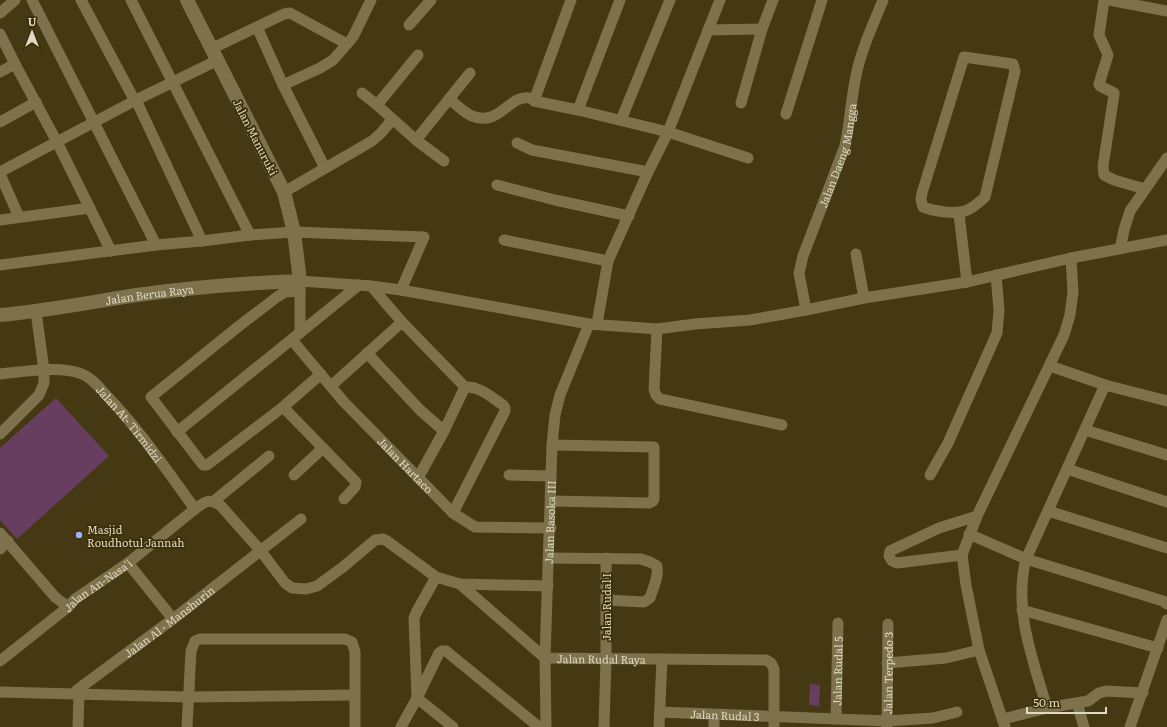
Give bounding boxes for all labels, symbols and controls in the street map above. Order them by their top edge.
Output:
north arrow [12,12,52,52]
text: U [28,13,37,29]
street label: Jalan Manuruki [230,96,282,178]
street label: Jalan Daeng Mangga [814,102,859,210]
street label: Jalan Berua Raya [104,280,195,308]
street label: Jalan At- Tirmidzi [93,382,167,466]
street label: Jalan Hartaco [374,433,437,496]
street label: Jalan Basoka III [540,480,559,564]
place label: Masjid Roudhotul Jannah [87,521,185,550]
marker: Masjid Roudhotul Jannah [74,530,84,540]
street label: Jalan An-Nasa'i [60,555,136,615]
street label: Jalan Rudal I [598,573,614,641]
street label: Jalan Al - Manshurin [121,582,218,661]
street label: Jalan Terpedo 3 [879,632,896,714]
street label: Jalan Rudal 5 [828,636,846,706]
street label: Jalan Rudal Raya [557,650,646,667]
scale bar [1027,689,1106,715]
text: 50 m [1033,693,1060,711]
street label: Jalan Rudal 3 [690,705,760,724]

